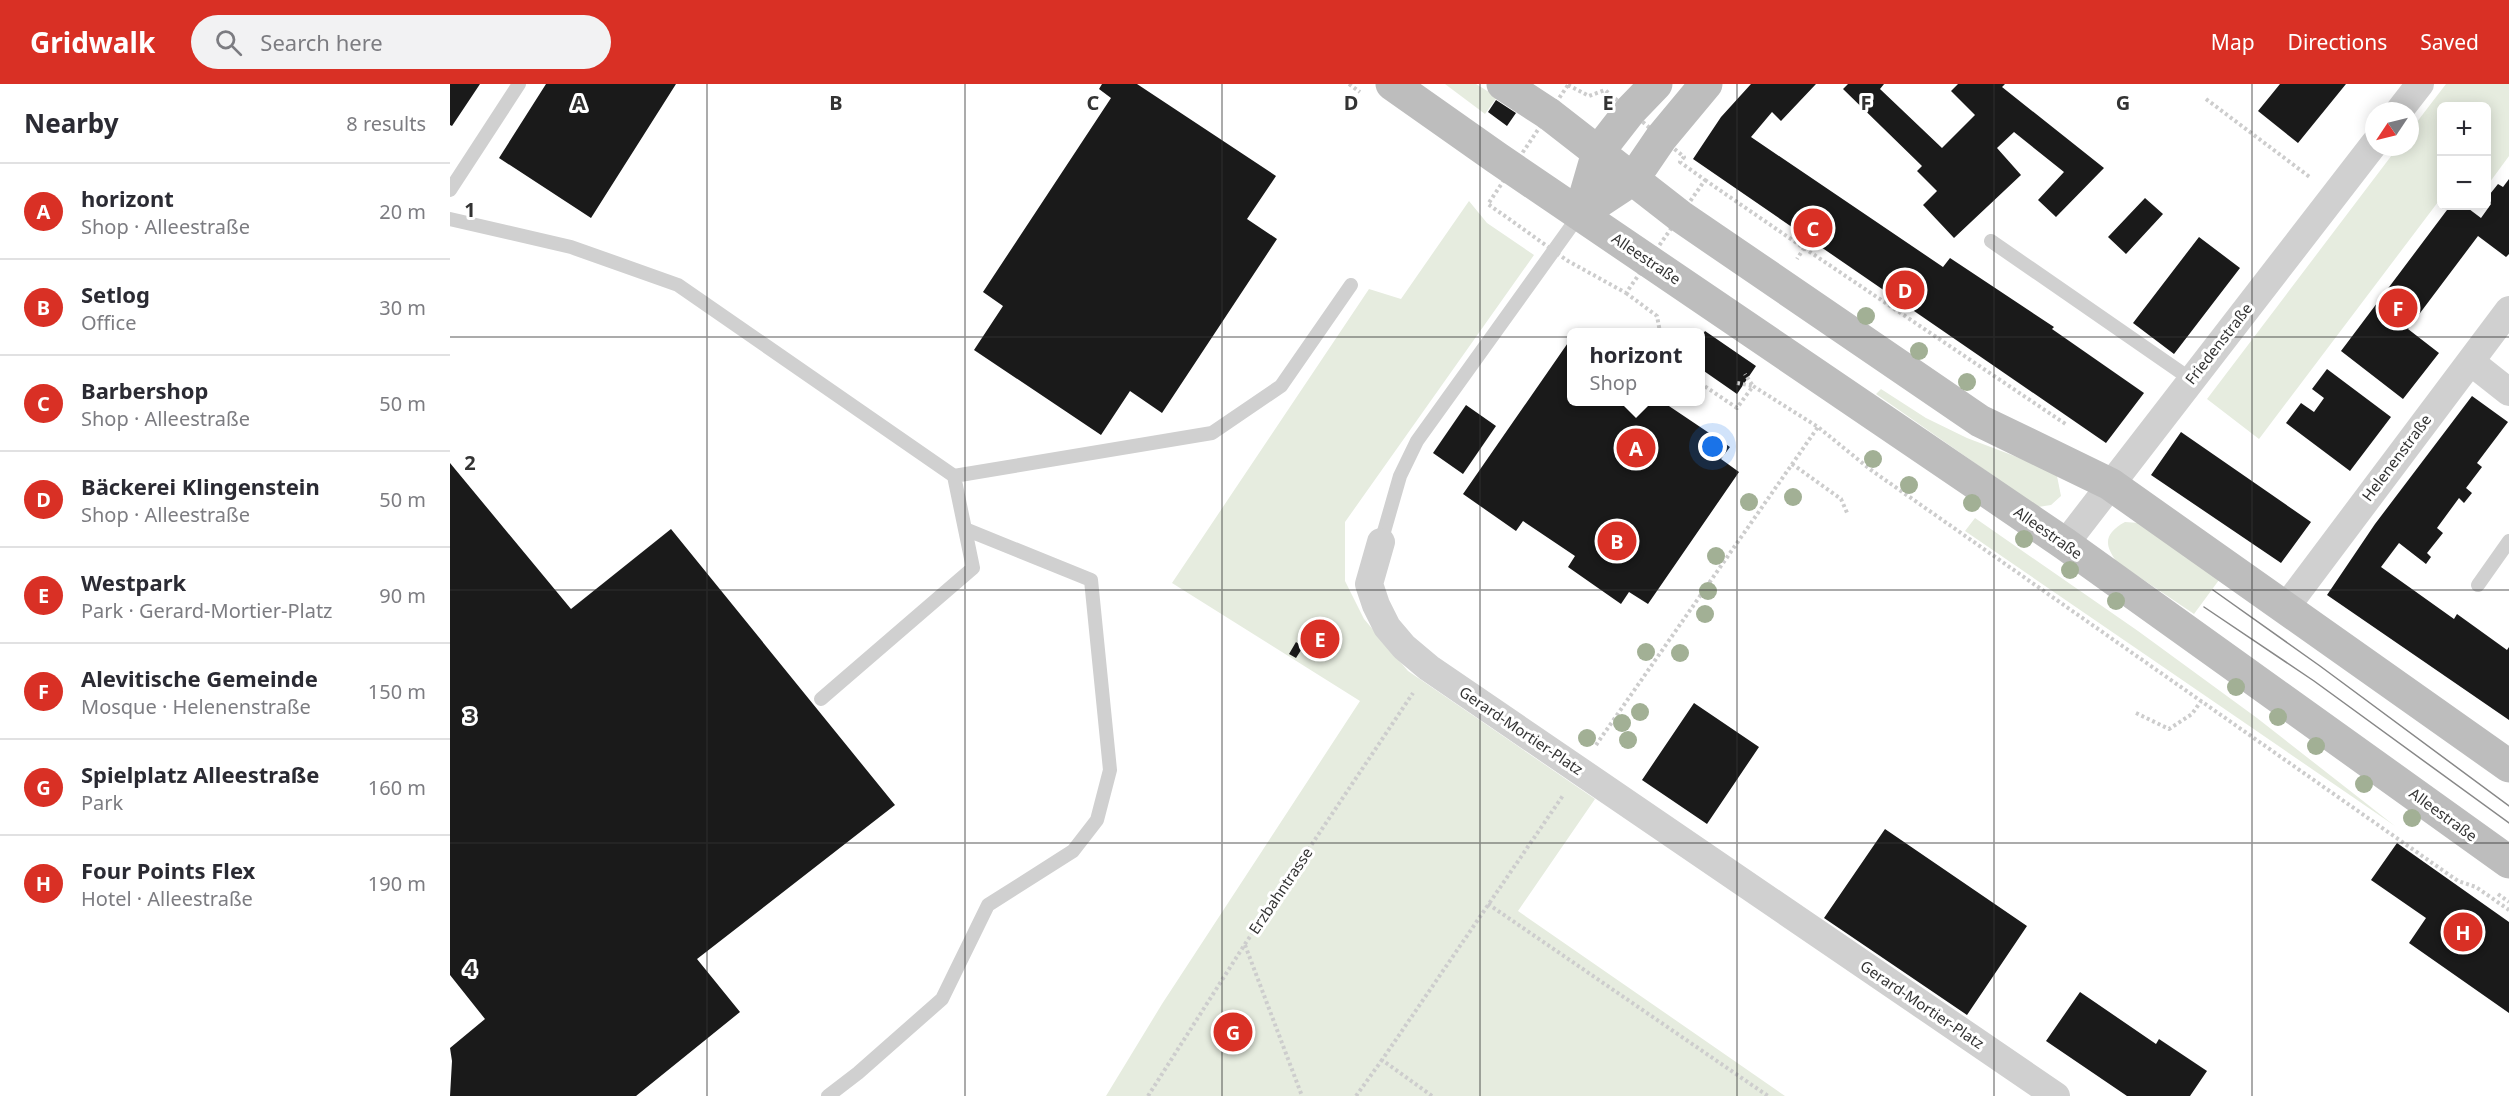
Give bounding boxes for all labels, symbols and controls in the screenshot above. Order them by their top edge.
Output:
search box [191,15,611,69]
text: Gridwalk [30,23,155,61]
icon: search [212,26,245,59]
text: Search here [260,27,383,57]
text: Map [2211,28,2255,56]
text: Directions [2288,28,2387,56]
text: Saved [2420,28,2479,56]
text: A [572,89,586,116]
text: B [829,89,843,116]
text: C [1087,89,1100,116]
text: D [1344,89,1358,116]
text: E [1602,89,1614,116]
text: F [1861,89,1871,116]
text: G [2116,89,2130,116]
north arrow [2365,102,2419,156]
map controls [2437,102,2491,210]
button: + [2437,102,2491,156]
text: Nearby [24,105,119,141]
text: 8 results [346,110,426,137]
button: − [2437,156,2491,210]
text: horizont [81,183,174,213]
text: 1 [464,196,476,223]
text: A [37,198,50,225]
text: 20 m [379,198,426,225]
pin: C [1794,206,1832,250]
text: Shop · Alleestraße [81,213,250,240]
street label: Alleestraße [1608,228,1685,289]
pin: D [1886,268,1924,312]
text: Setlog [81,279,150,309]
pin: F [2378,286,2418,330]
text: B [37,294,50,321]
text: 30 m [379,294,426,321]
street label: Friedenstraße [2180,299,2256,388]
text: Office [81,309,136,336]
popup [1567,328,1705,406]
text: horizont [1590,339,1682,369]
text: Shop [1590,369,1637,396]
text: Barbershop [81,375,209,405]
text: C [37,390,50,417]
text: 50 m [379,390,426,417]
text: Shop · Alleestraße [81,405,250,432]
street label: Helenenstraße [2357,410,2435,505]
pin: A [1616,426,1656,470]
your location [1698,432,1727,461]
text: 2 [464,449,476,476]
text: Bäckerei Klingenstein [81,471,320,501]
text: D [36,486,51,513]
text: 50 m [379,486,426,513]
text: Shop · Alleestraße [81,501,250,528]
street label: Alleestraße [2010,501,2087,563]
pin: B [1598,518,1636,564]
text: Westpark [81,567,186,597]
text: E [38,582,49,609]
text: 90 m [379,582,426,609]
text: Park · Gerard-Mortier-Platz [81,597,333,624]
pin: E [1300,616,1340,662]
text: Alevitische Gemeinde [81,663,318,693]
text: F [38,678,49,705]
text: 150 m [368,678,426,705]
street label: Gerard-Mortier-Platz [1456,681,1587,779]
text: Mosque · Helenenstraße [81,693,311,720]
text: 3 [464,702,476,729]
text: Spielplatz Alleestraße [81,759,319,789]
text: G [36,774,51,801]
text: 160 m [368,774,426,801]
street label: Alleestraße [2406,783,2481,846]
text: Park [81,789,123,816]
street label: Erzbahntrasse [1244,843,1317,938]
text: Four Points Flex [81,855,255,885]
text: H [36,870,51,897]
text: 190 m [368,870,426,897]
text: Hotel · Alleestraße [81,885,253,912]
pin: H [2444,910,2482,954]
text: 4 [464,955,476,982]
street label: Gerard-Mortier-Platz [1857,955,1988,1053]
pin: G [1214,1010,1252,1054]

